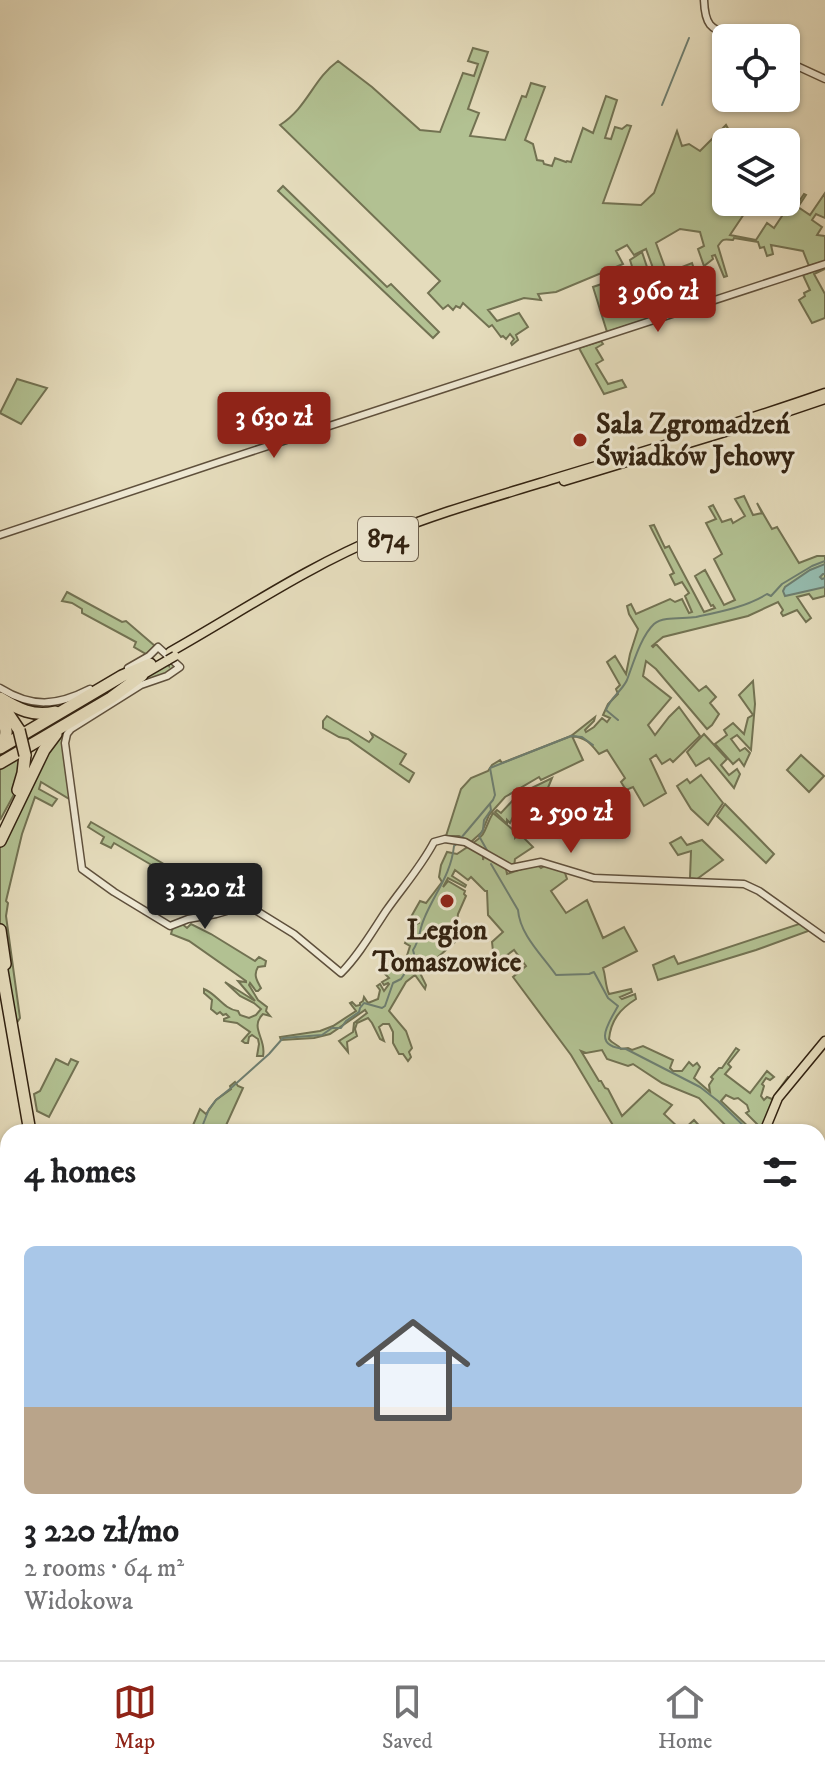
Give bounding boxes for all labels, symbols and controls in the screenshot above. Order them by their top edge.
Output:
map controls [712,24,800,216]
button: locate [712,24,800,112]
button: layers [712,128,800,216]
pin: 3 960 zł [575,266,741,334]
text: 3 960 zł [618,275,698,308]
pin: 3 630 zł [191,392,357,460]
text: 3 630 zł [235,401,313,434]
place label: Sala Zgromadzeń Świadków Jehowy [596,407,795,474]
marker: Sala Zgromadzeń Świadków Jehowy [571,431,589,449]
road number: 874 [358,517,418,561]
pin: 2 590 zł [488,787,654,855]
text: 2 590 zł [530,796,612,829]
pin: 3 220 zł [122,863,288,931]
text: 3 220 zł [165,872,245,905]
marker: Legion Tomaszowice [438,892,456,910]
place label: Legion Tomaszowice [372,913,522,980]
icon: filters [758,1150,802,1194]
text: 4 homes [24,1151,136,1193]
icon: home [341,1298,485,1442]
text: 3 220 zł/mo [24,1510,179,1552]
text: 2 rooms · 64 m² [24,1552,184,1585]
text: Widokowa [24,1585,133,1618]
tab: Map [113,1680,157,1755]
tab: Saved [382,1680,433,1755]
tab: Home [658,1680,712,1755]

